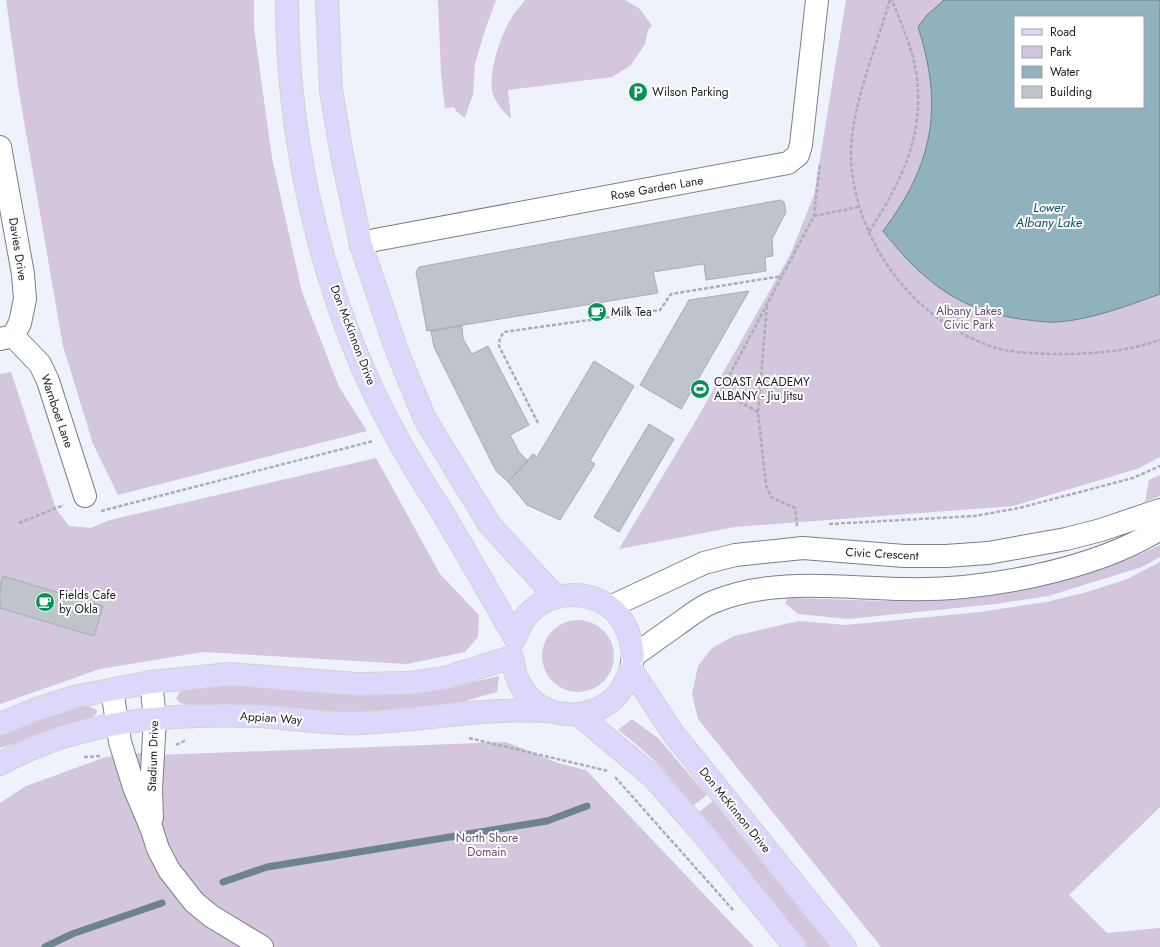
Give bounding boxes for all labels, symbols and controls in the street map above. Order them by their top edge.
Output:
legend [1014,16,1144,108]
text: Road [1050,23,1076,41]
text: Park [1050,43,1072,61]
text: Water [1050,63,1081,81]
parking icon: Wilson Parking [627,81,649,103]
place label: Wilson Parking [652,83,729,101]
text: Building [1050,83,1092,101]
street label: Rose Garden Lane [609,171,705,205]
water label: Lower Albany Lake [1015,198,1083,232]
street label: Davies Drive [4,216,32,282]
street label: Don McKinnon Drive [326,282,380,388]
cafe icon: Milk Tea [586,301,608,323]
park label: Albany Lakes Civic Park [936,302,1002,334]
place label: Milk Tea [611,303,652,321]
street label: Warnboet Lane [36,372,78,450]
place label: COAST ACADEMY ALBANY - Jiu Jitsu [714,373,810,405]
sports icon: COAST ACADEMY ALBANY - Jiu Jitsu [689,378,711,400]
street label: Civic Crescent [845,543,919,565]
place label: Fields Cafe by Okla [59,586,116,618]
cafe icon: Fields Cafe by Okla [34,591,56,613]
street label: Appian Way [239,707,303,729]
street label: Stadium Drive [143,720,163,792]
street label: Don McKinnon Drive [695,763,775,857]
park label: North Shore Domain [456,829,518,861]

